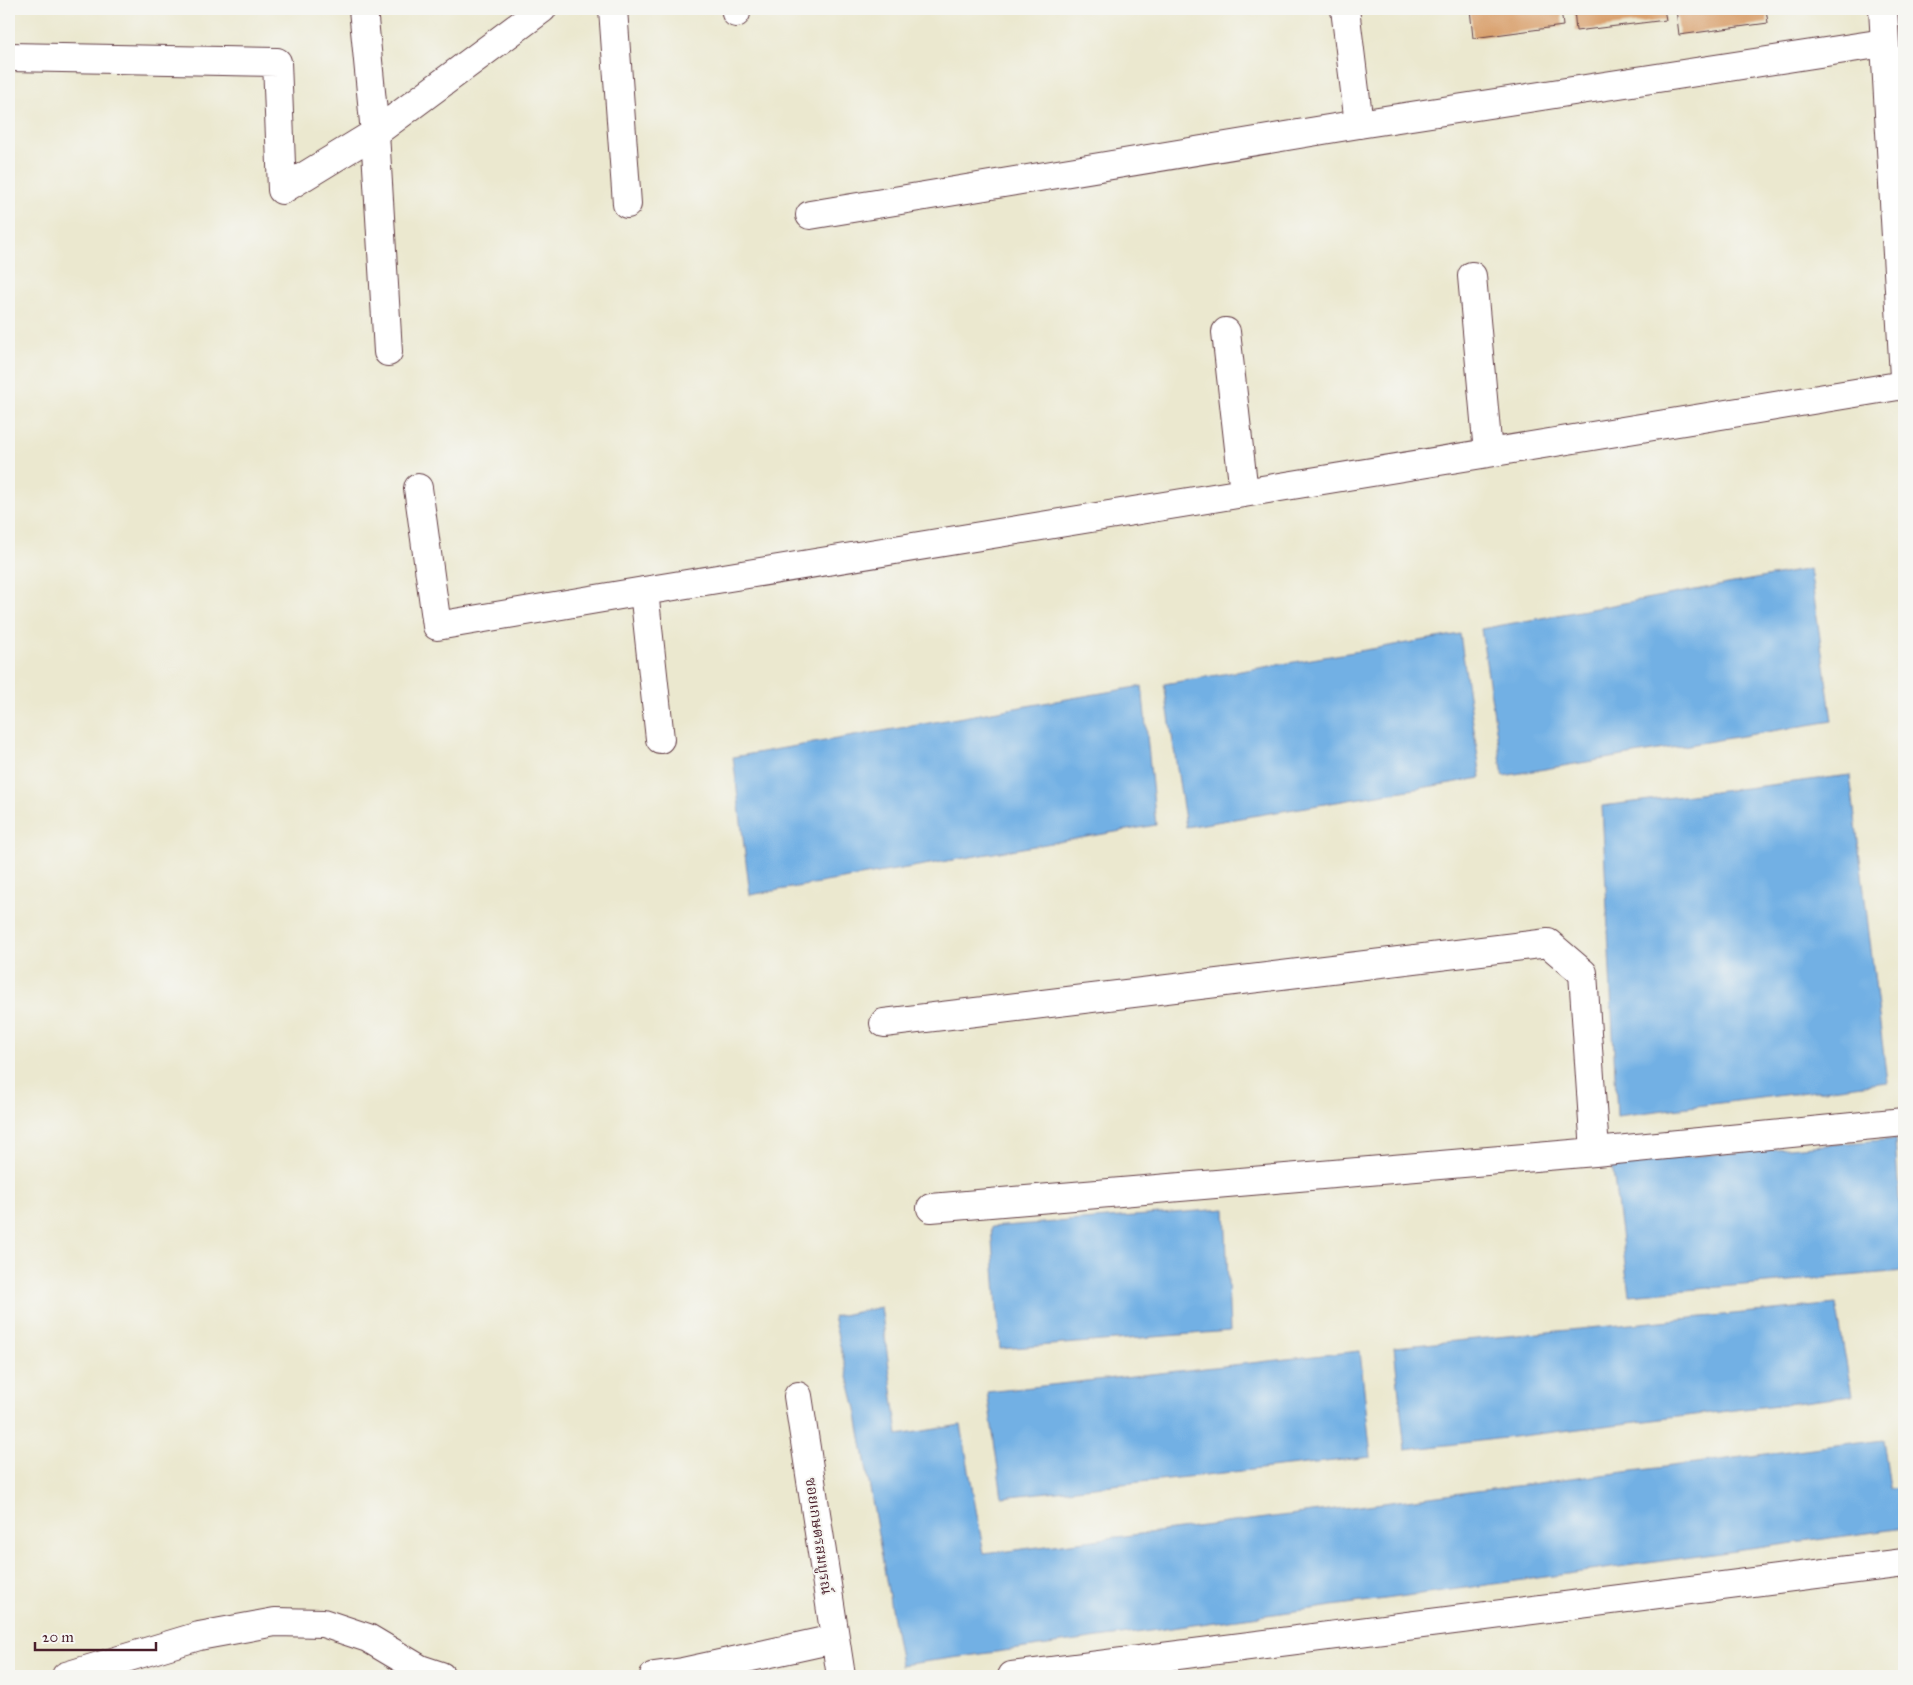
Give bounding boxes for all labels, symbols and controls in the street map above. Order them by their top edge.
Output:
street label: ซอยเกษตรสมบูรณ์ [801,1476,837,1596]
scale bar [35,1620,156,1652]
text: 20 m [42,1628,74,1646]

